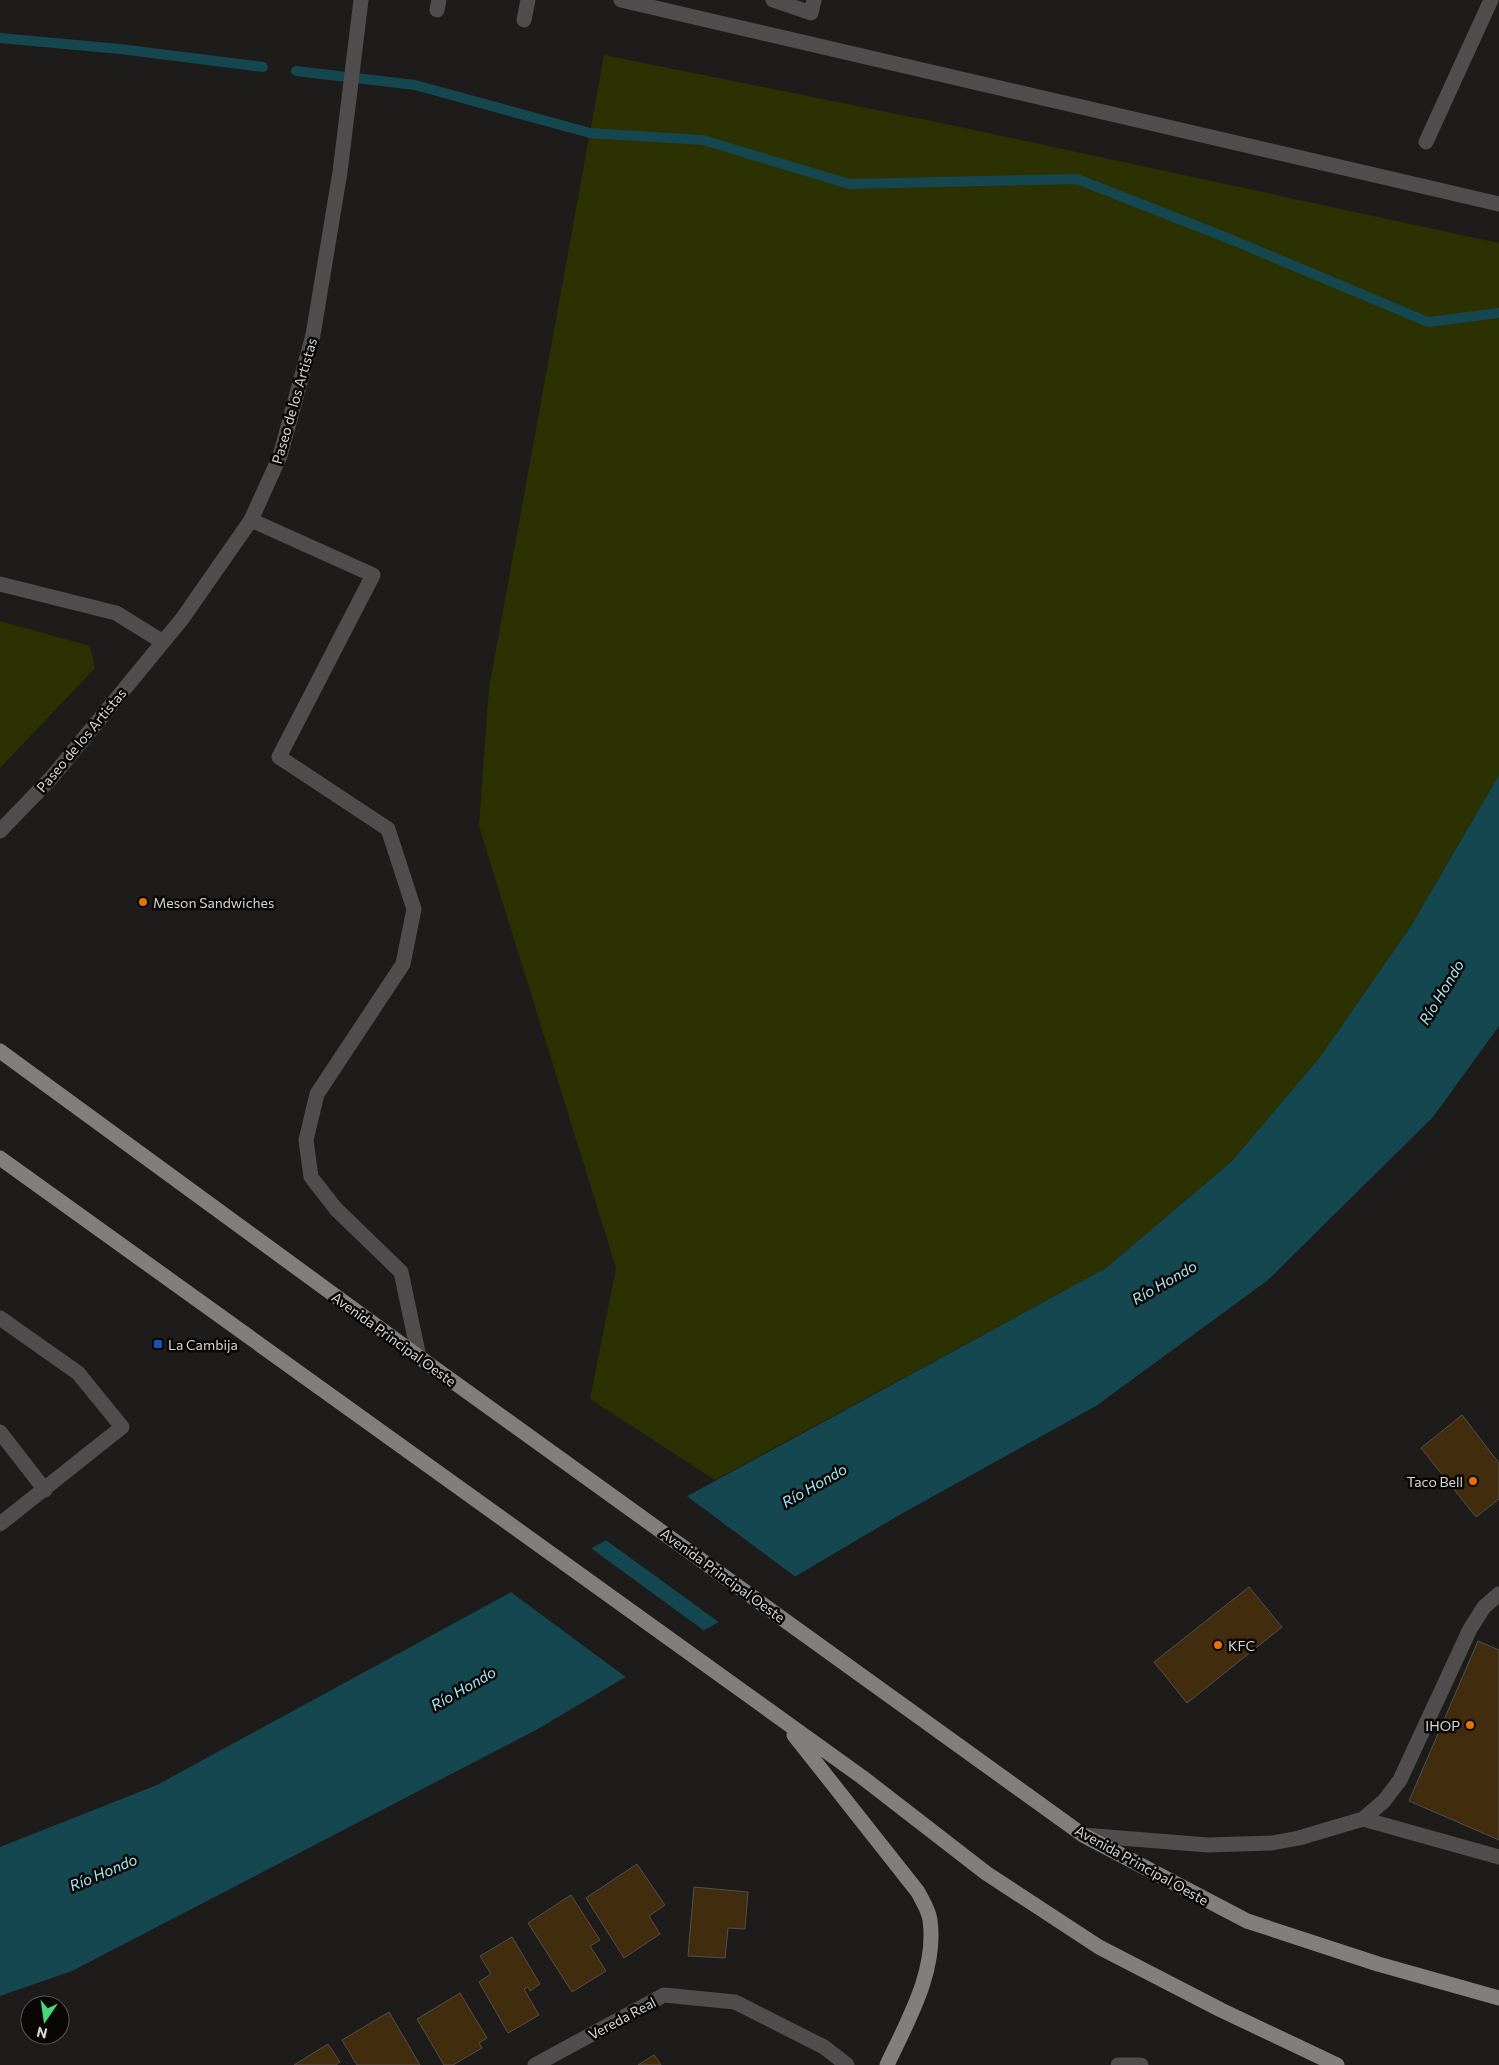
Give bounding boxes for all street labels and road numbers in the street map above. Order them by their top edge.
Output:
street label: Paseo de los Artistas [268,336,320,466]
street label: Paseo de los Artistas [33,685,129,795]
street label: Avenida Principal Oeste [328,1288,460,1390]
street label: Avenida Principal Oeste [657,1524,789,1626]
street label: Avenida Principal Oeste [1072,1821,1212,1909]
street label: Vereda Real [585,1993,659,2043]

